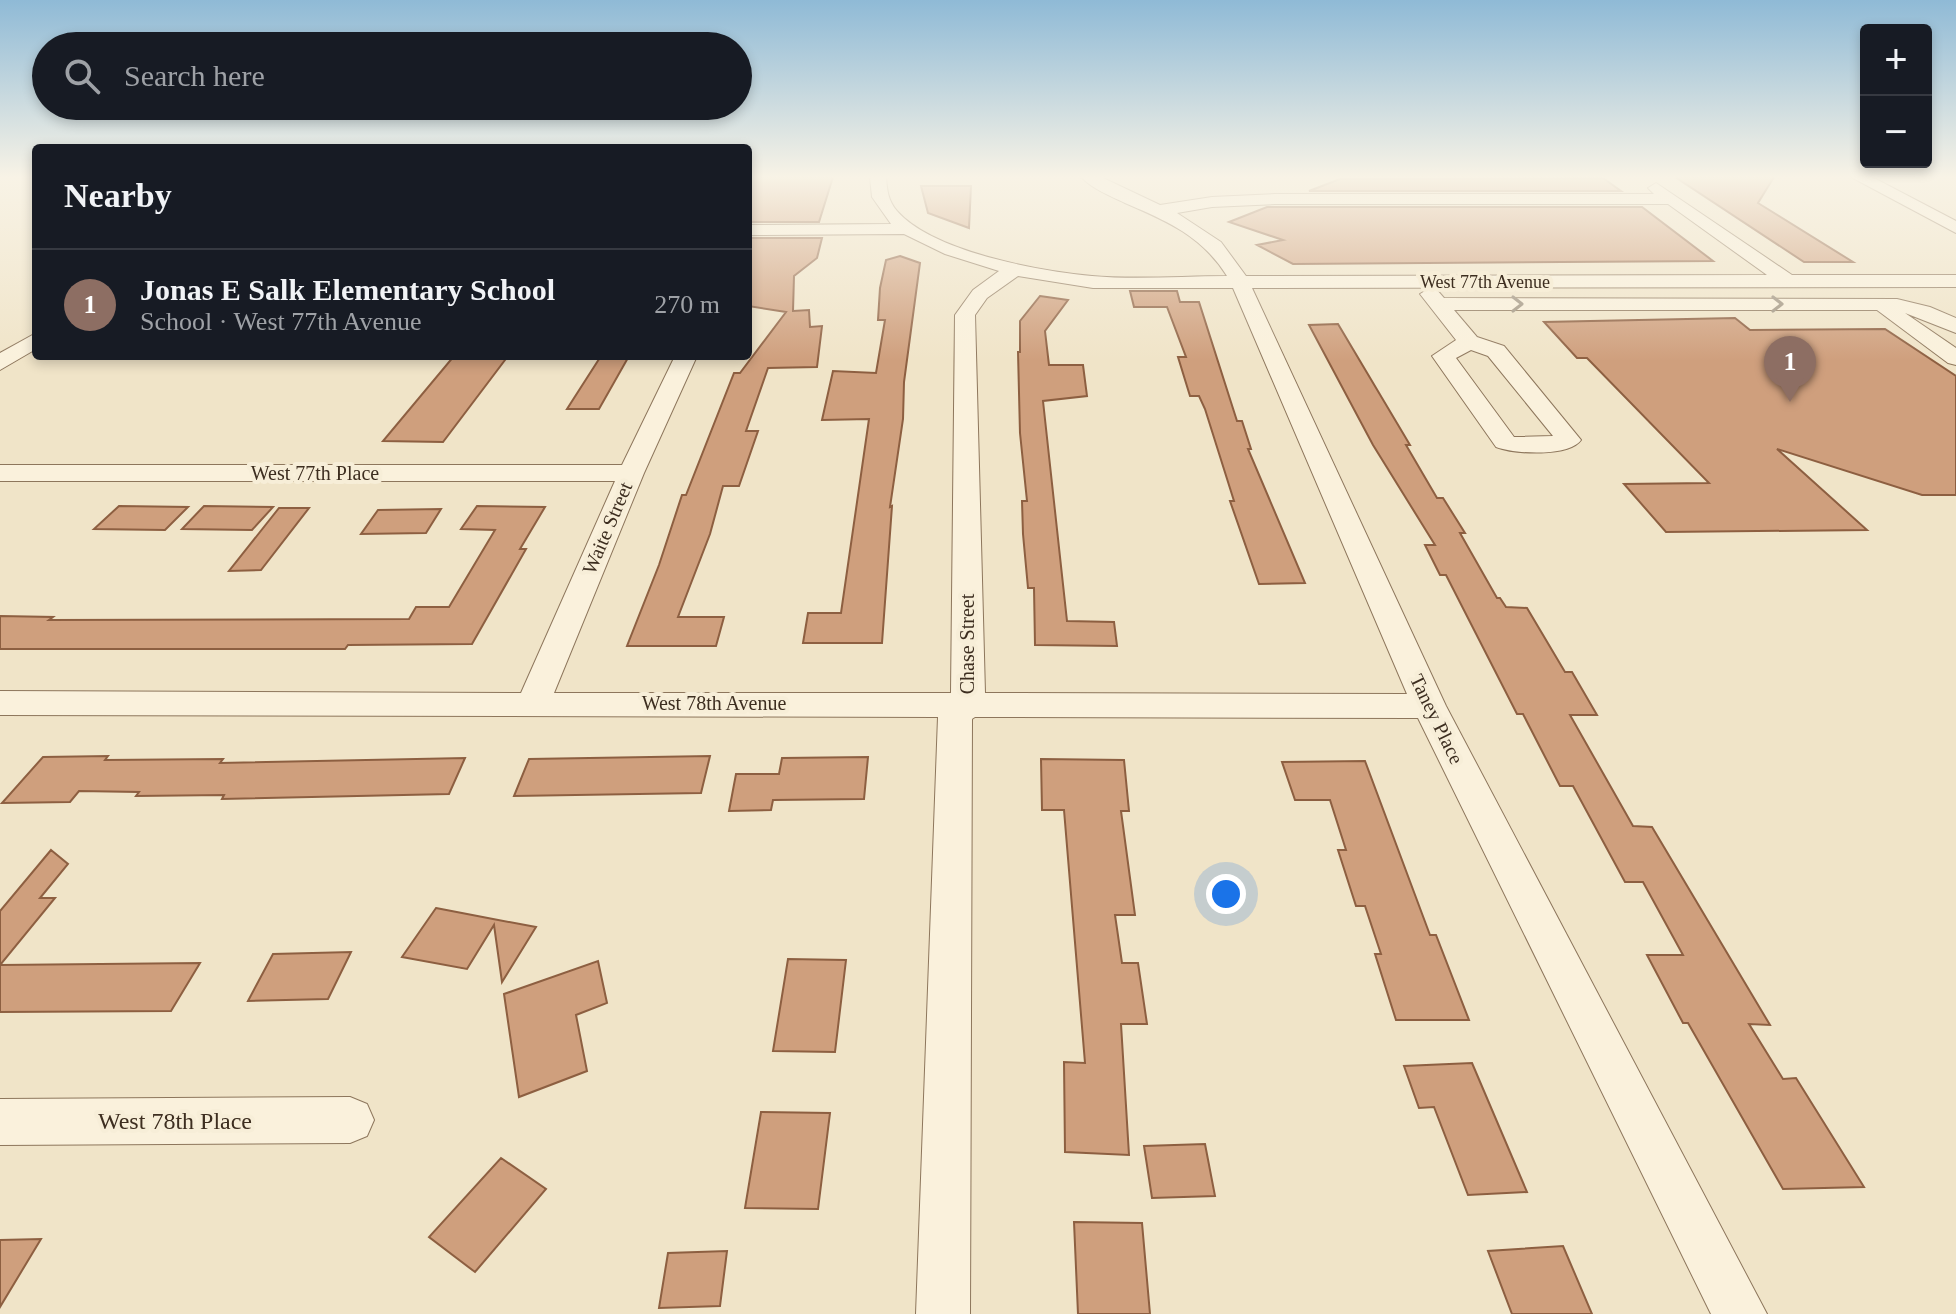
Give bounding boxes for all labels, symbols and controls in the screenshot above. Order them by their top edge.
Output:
map controls [1860,24,1932,168]
button: + [1860,24,1932,96]
search box [32,32,752,120]
icon: search [60,54,104,98]
text: Search here [124,59,265,92]
button: − [1860,96,1932,168]
text: Nearby [64,177,172,214]
street label: West 77th Avenue [1420,272,1550,292]
text: Jonas E Salk Elementary School [140,273,555,306]
text: 1 [84,290,97,319]
text: 270 m [654,290,720,319]
one-way arrow [1511,295,1524,313]
one-way arrow [1771,295,1784,313]
text: School · West 77th Avenue [140,307,421,336]
pin: 1 [1764,336,1816,402]
street label: West 77th Place [251,462,379,484]
street label: Waite Street [578,478,636,577]
street label: Chase Street [956,593,978,694]
street label: Taney Place [1405,671,1468,768]
street label: West 78th Avenue [642,692,786,714]
your location [1206,874,1246,914]
street label: West 78th Place [98,1108,252,1134]

